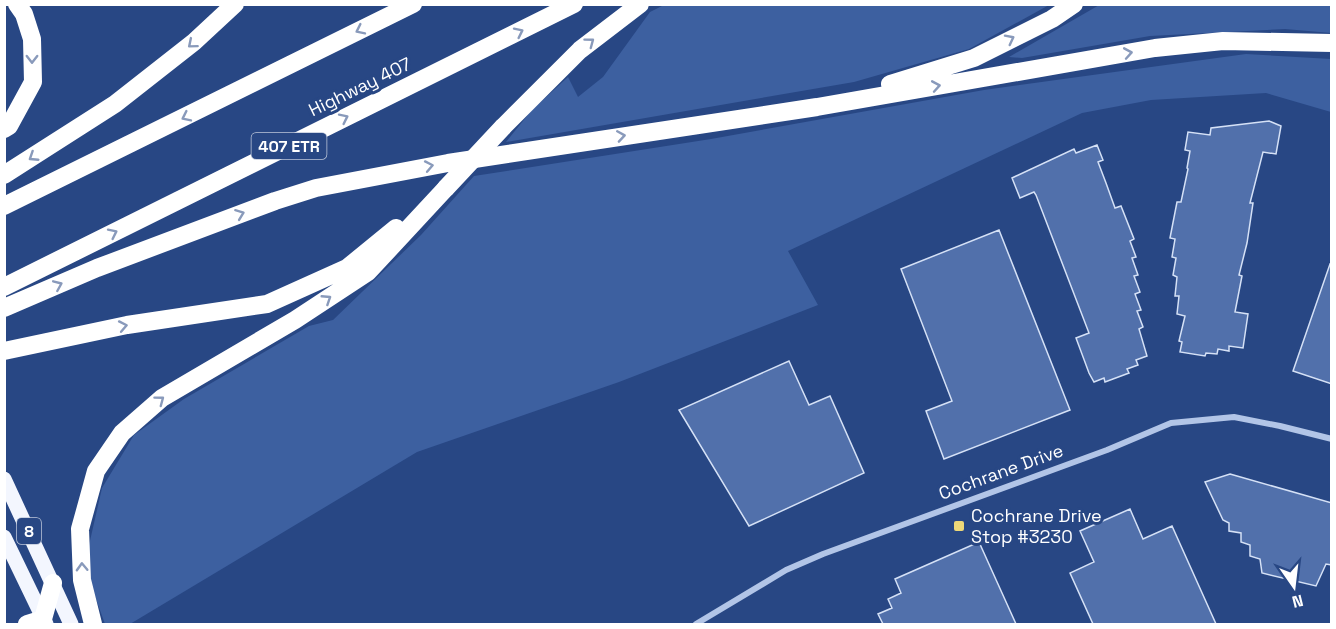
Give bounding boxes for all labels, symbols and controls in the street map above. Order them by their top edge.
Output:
one-way arrow [356,23,367,35]
one-way arrow [513,27,524,39]
one-way arrow [1004,35,1015,47]
one-way arrow [188,36,199,47]
one-way arrow [584,38,595,49]
one-way arrow [1123,47,1133,60]
street label: Highway 407 [305,52,415,121]
one-way arrow [26,55,39,64]
one-way arrow [931,80,941,93]
one-way arrow [181,110,192,121]
one-way arrow [338,114,349,126]
one-way arrow [616,130,626,142]
road number: 407 ETR [252,133,326,159]
one-way arrow [29,149,39,161]
one-way arrow [423,160,433,173]
one-way arrow [234,209,245,221]
one-way arrow [107,229,118,240]
one-way arrow [52,280,63,292]
one-way arrow [320,295,331,306]
one-way arrow [118,320,128,333]
one-way arrow [154,397,165,408]
street label: Cochrane Drive [935,438,1066,505]
place label: Cochrane Drive Stop #3230 [971,504,1102,548]
road number: 8 [17,518,41,544]
marker: Cochrane Drive Stop #3230 [952,519,966,533]
north arrow [1264,557,1324,617]
one-way arrow [75,563,88,572]
text: N [1290,590,1305,613]

